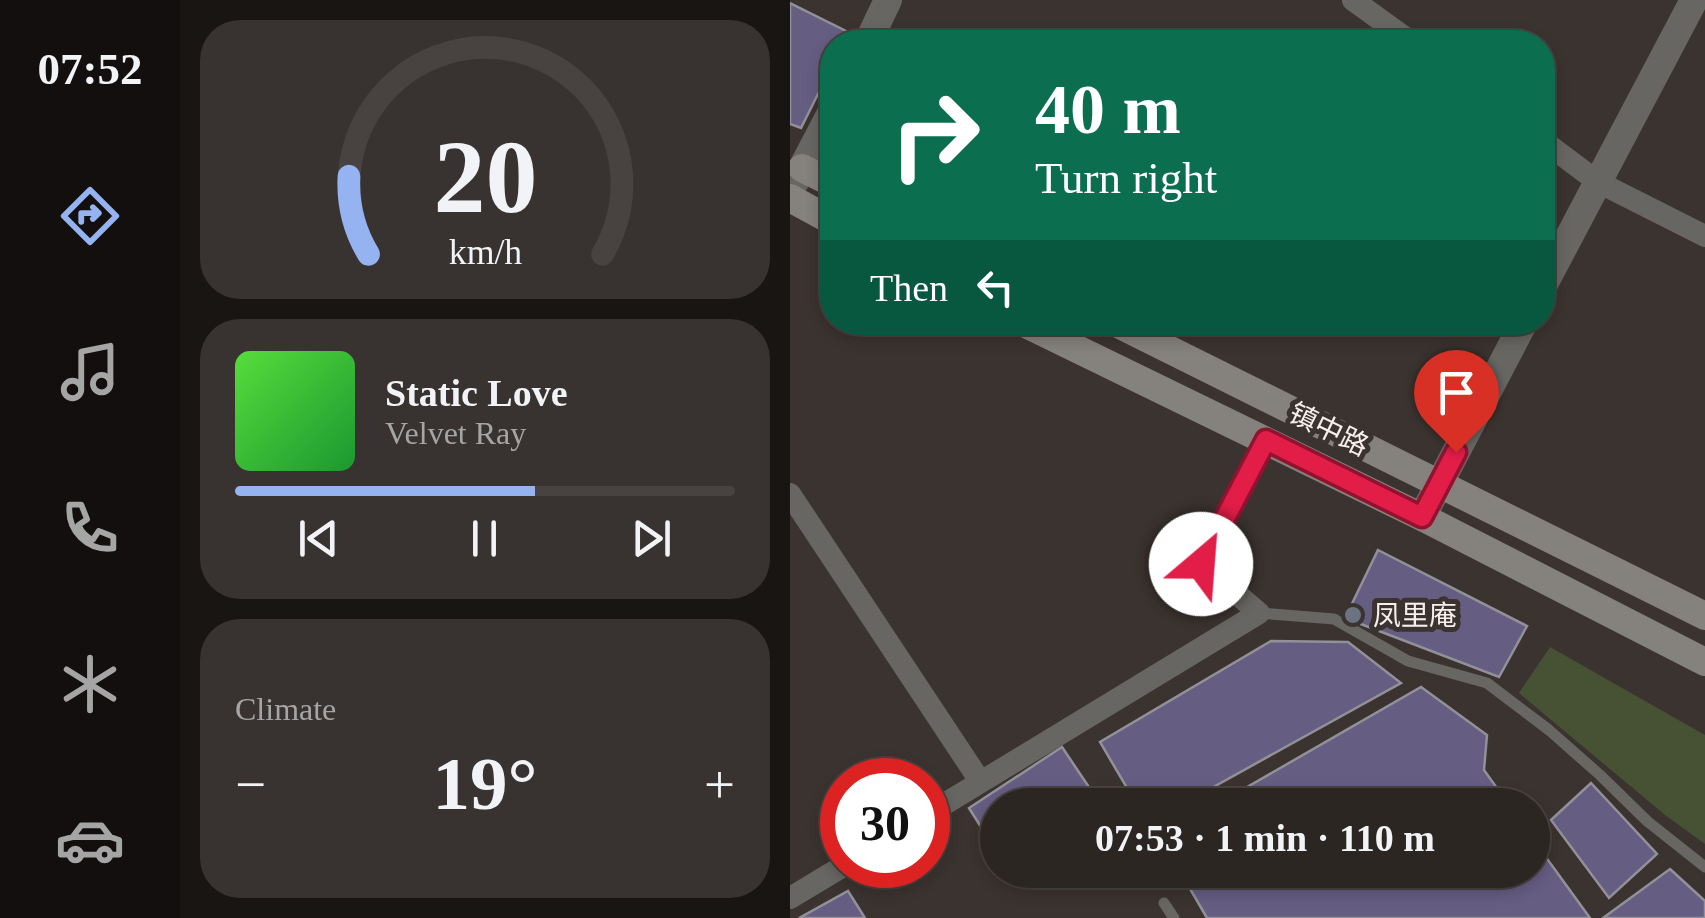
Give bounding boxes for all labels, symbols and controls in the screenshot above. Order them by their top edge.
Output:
text: 07:52 [38,44,143,94]
icon: right [870,70,1000,200]
text: 40 m [1035,71,1181,148]
text: 20 [433,119,537,234]
text: Turn right [1035,153,1217,203]
icon: directions [55,181,125,251]
text: km/h [448,232,522,272]
icon: left [968,260,1023,315]
text: Then [870,267,948,309]
icon: music [55,337,125,407]
pin [1414,350,1499,453]
icon: arrive [1429,365,1484,420]
text: Static Love [385,372,568,414]
street label: 镇中路 [1284,397,1373,462]
text: Velvet Ray [385,415,526,451]
icon: phone [55,493,125,563]
icon: previous [291,511,346,566]
icon: pause [457,511,512,566]
icon: next [624,511,679,566]
position arrow [1149,512,1253,616]
place label: 凤里庵 [1373,600,1457,631]
marker: 凤里庵 [1342,604,1364,626]
icon: climate [55,649,125,719]
text: Climate [235,691,336,727]
text: 19° [433,742,538,825]
text: − [235,754,266,815]
text: + [704,754,735,815]
speed limit sign: 30 [820,758,950,888]
icon: car [55,805,125,875]
text: 07:53 · 1 min · 110 m [1095,817,1435,859]

